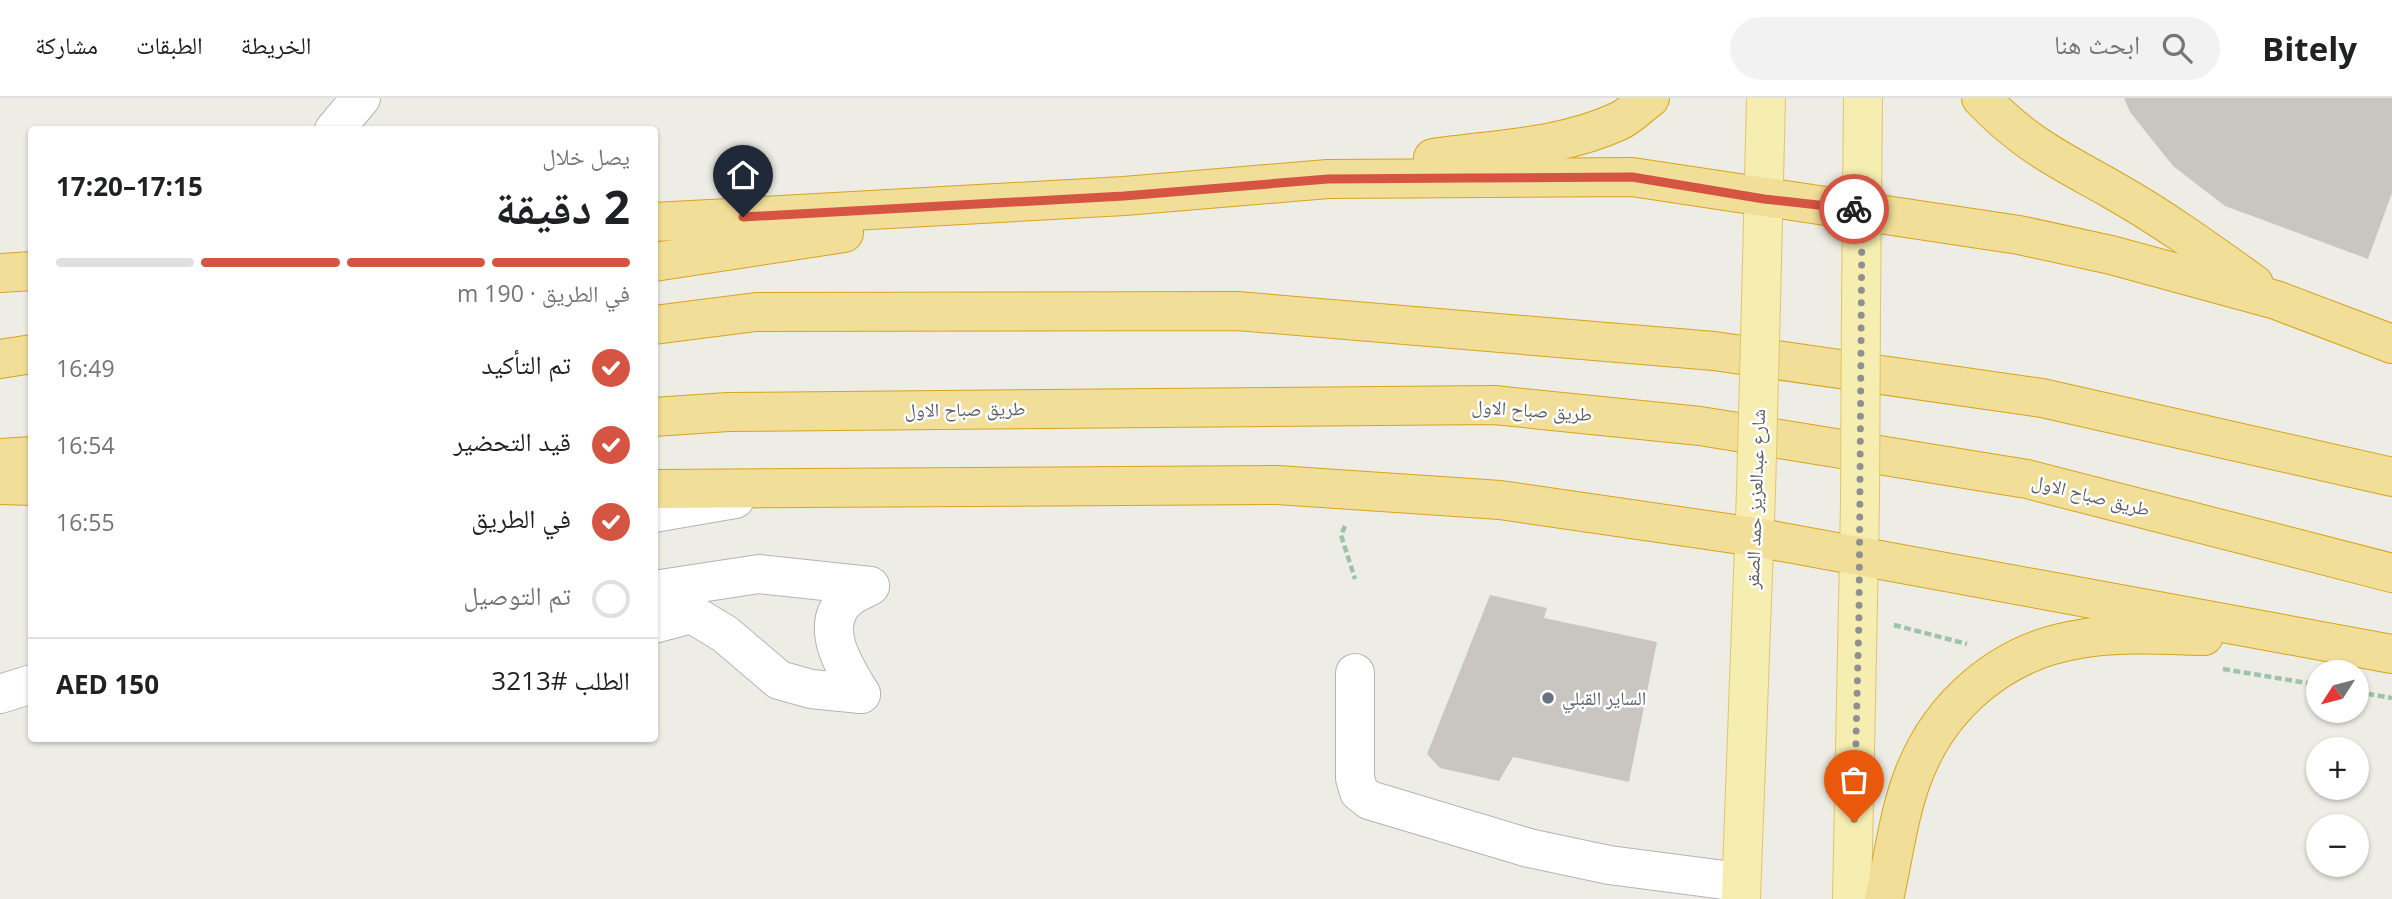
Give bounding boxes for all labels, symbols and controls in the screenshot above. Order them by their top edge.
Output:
search box [1730,17,2220,80]
text: ابحث هنا [2054,26,2140,62]
text: Bitely [2262,26,2357,71]
text: مشاركة [35,28,98,61]
text: الطبقات [136,28,203,61]
text: الخريطة [241,28,311,61]
icon: search [2158,29,2196,67]
text: يصل خلال [542,140,630,172]
pin [713,145,773,217]
icon: home [724,156,762,194]
text: 17:15–17:20 [56,168,203,204]
courier [1819,174,1889,244]
text: 2 دقيقة [495,175,630,237]
icon: bike [1835,190,1873,228]
text: في الطريق · 190 m [457,277,630,309]
text: تم التأكيد [481,346,571,382]
icon: check [592,349,630,387]
text: 16:49 [56,352,115,384]
street label: طريق صباح الاول [1471,393,1593,427]
street label: طريق صباح الاول [904,395,1026,423]
street label: شارع عبدالعزيز حمد الصقر [1739,408,1771,591]
text: قيد التحضير [453,423,571,459]
icon: check [592,426,630,464]
text: 16:54 [56,429,115,461]
street label: طريق صباح الاول [2029,468,2153,522]
text: في الطريق [471,500,571,536]
icon: check [592,503,630,541]
text: 16:55 [56,506,115,538]
text: تم التوصيل [463,577,571,613]
north arrow [2306,660,2370,723]
map controls [2306,660,2369,877]
text: الطلب #3213 [491,662,630,698]
text: AED 150 [56,666,159,702]
place label: الساير القبلي [1562,685,1646,714]
marker: الساير القبلي [1540,690,1556,706]
button: + [2306,737,2369,800]
pin [1824,750,1884,822]
icon: bag [1835,761,1873,799]
button: − [2306,814,2369,877]

